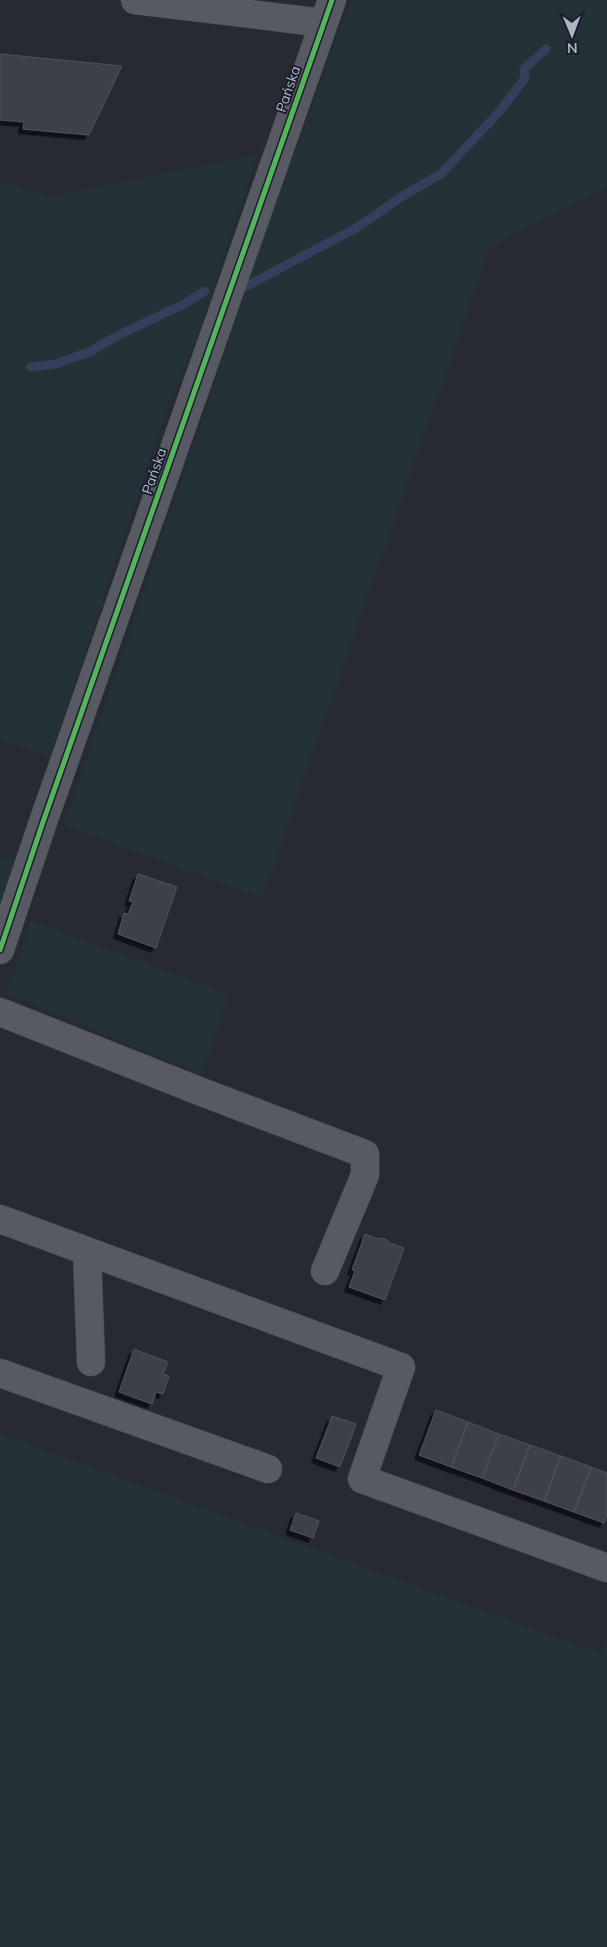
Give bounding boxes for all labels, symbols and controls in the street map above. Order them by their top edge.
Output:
north arrow [547,10,597,60]
text: N [567,39,578,57]
street label: Pańska [272,63,304,115]
street label: Pańska [138,445,170,497]

